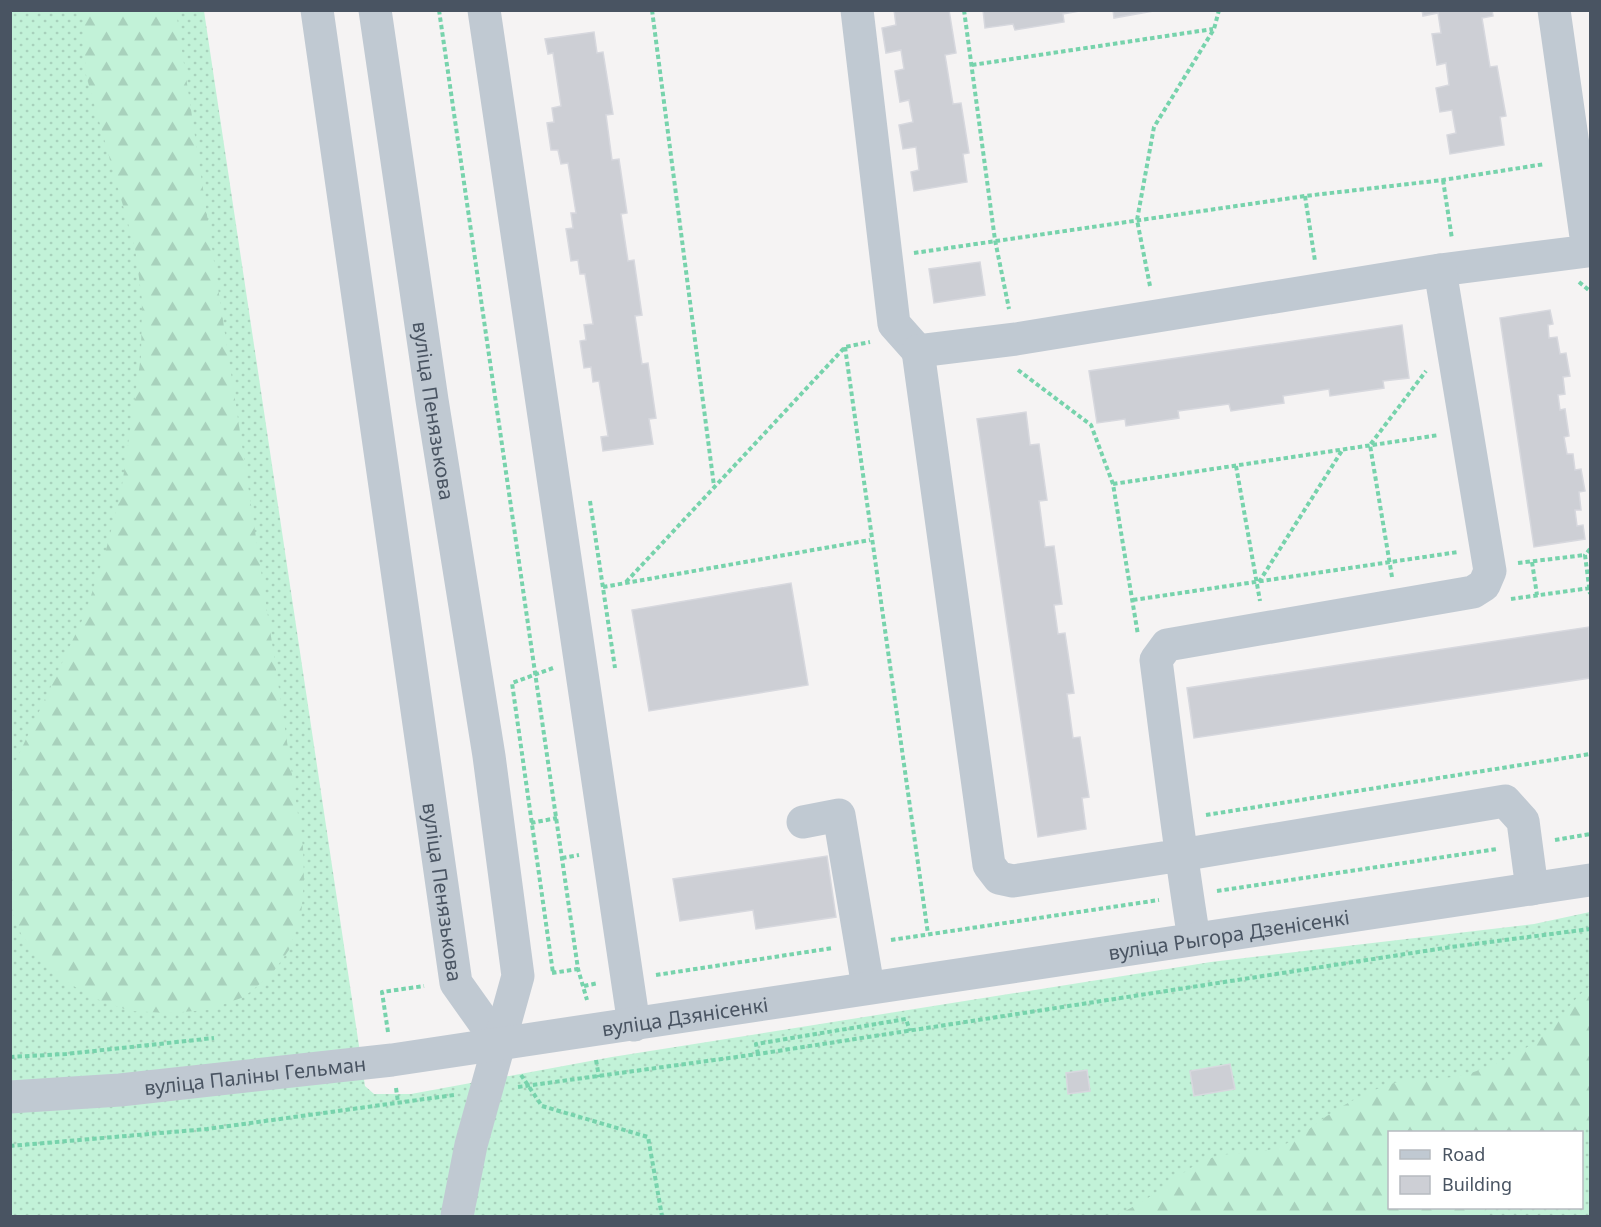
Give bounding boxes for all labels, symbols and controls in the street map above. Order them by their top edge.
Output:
street label: вуліца Пенязькова [407,319,461,502]
street label: вуліца Пенязькова [417,801,469,983]
street label: вуліца Рыгора Дзенісенкі [1106,903,1351,966]
street label: вуліца Дзянісенкі [600,990,770,1042]
street label: вуліца Паліны Гельман [143,1049,367,1101]
legend [1388,1131,1583,1209]
text: Road [1442,1142,1485,1166]
text: Building [1442,1172,1512,1196]

